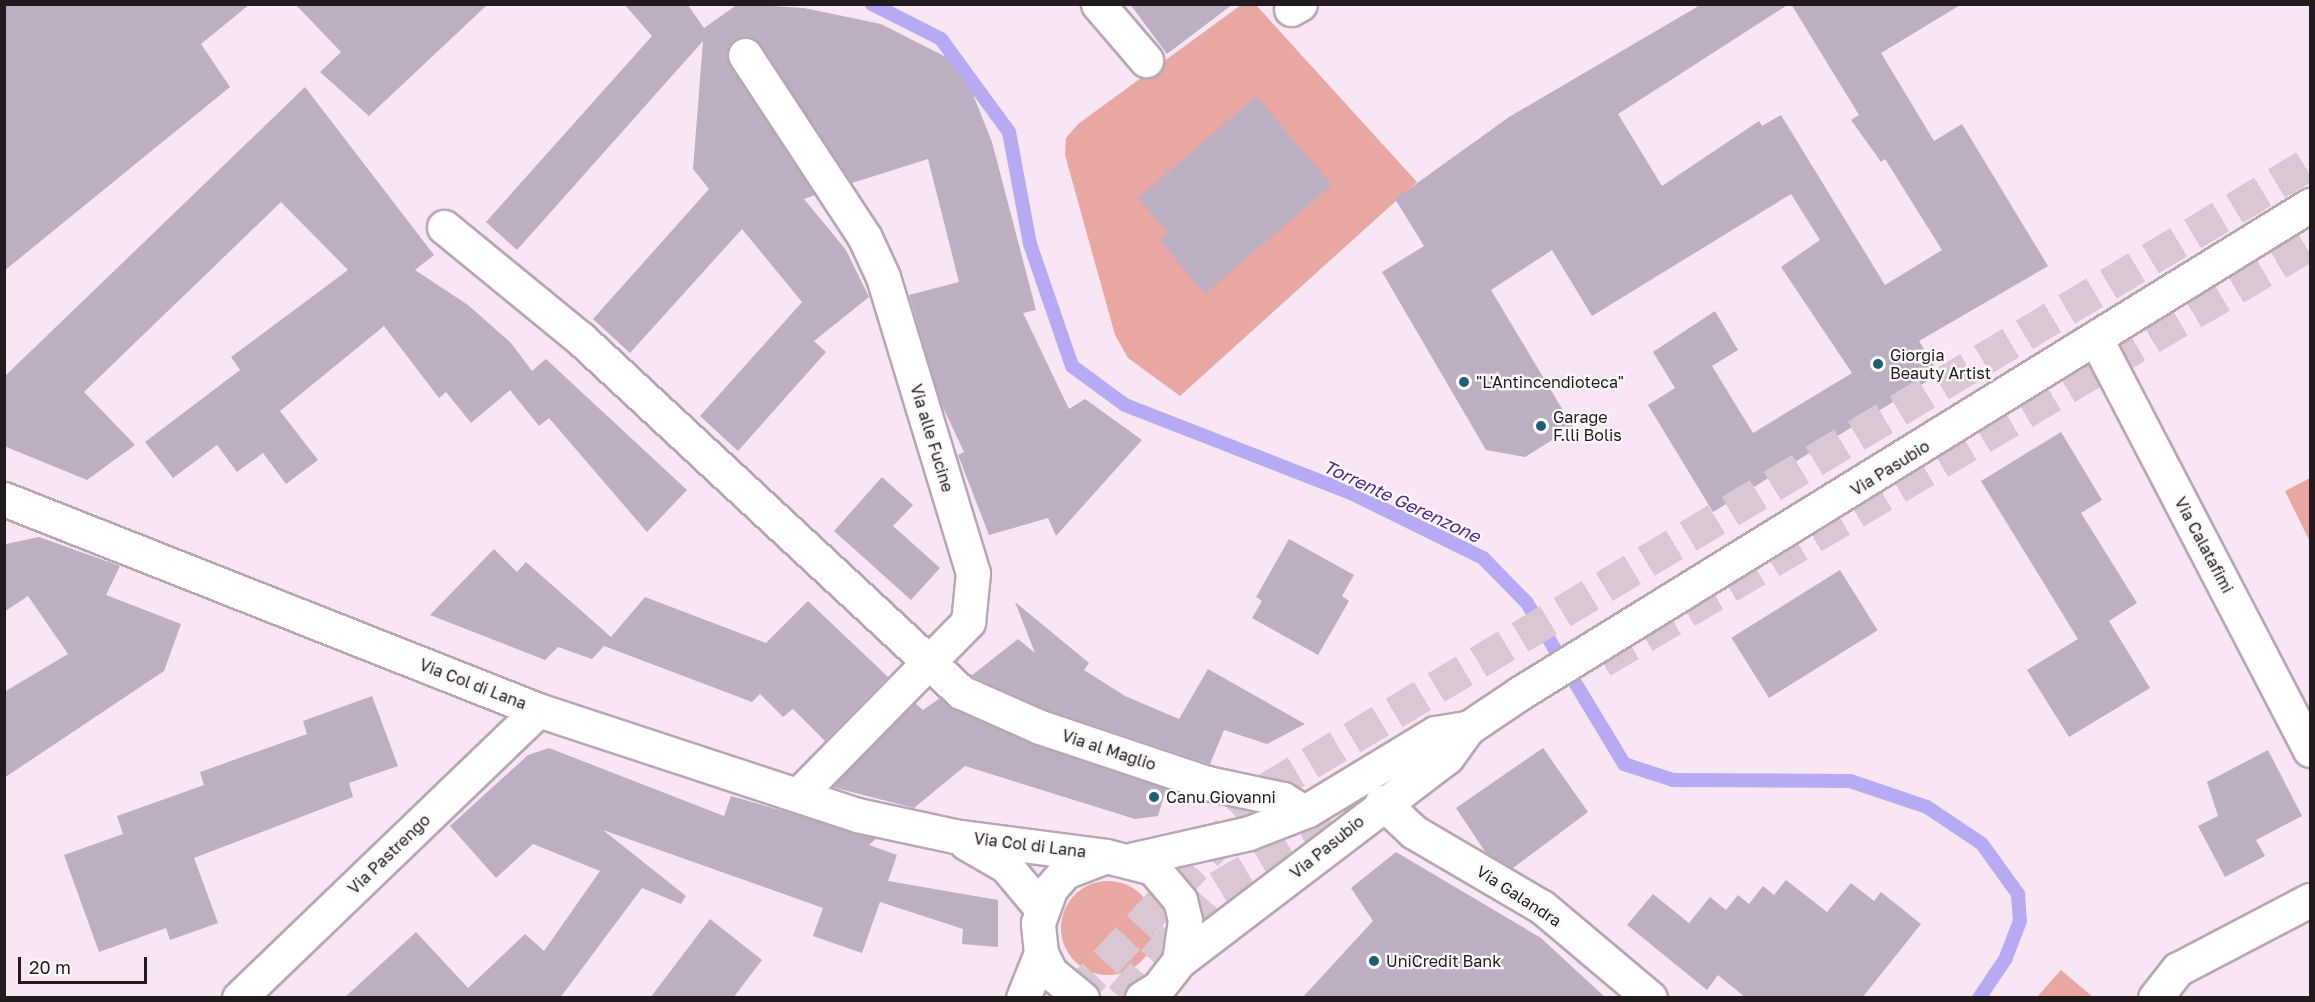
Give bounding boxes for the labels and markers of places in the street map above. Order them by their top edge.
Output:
place label: Giorgia Beauty Artist [1890,345,1991,383]
marker: Giorgia Beauty Artist [1871,357,1885,371]
place label: "L'Antincendioteca" [1476,372,1624,392]
marker: "L'Antincendioteca" [1457,375,1471,389]
place label: Garage F.lli Bolis [1553,407,1622,445]
marker: Garage F.lli Bolis [1534,419,1548,433]
place label: Canu Giovanni [1166,787,1276,807]
marker: Canu Giovanni [1147,790,1161,804]
place label: UniCredit Bank [1386,951,1501,971]
marker: UniCredit Bank [1367,954,1381,968]

